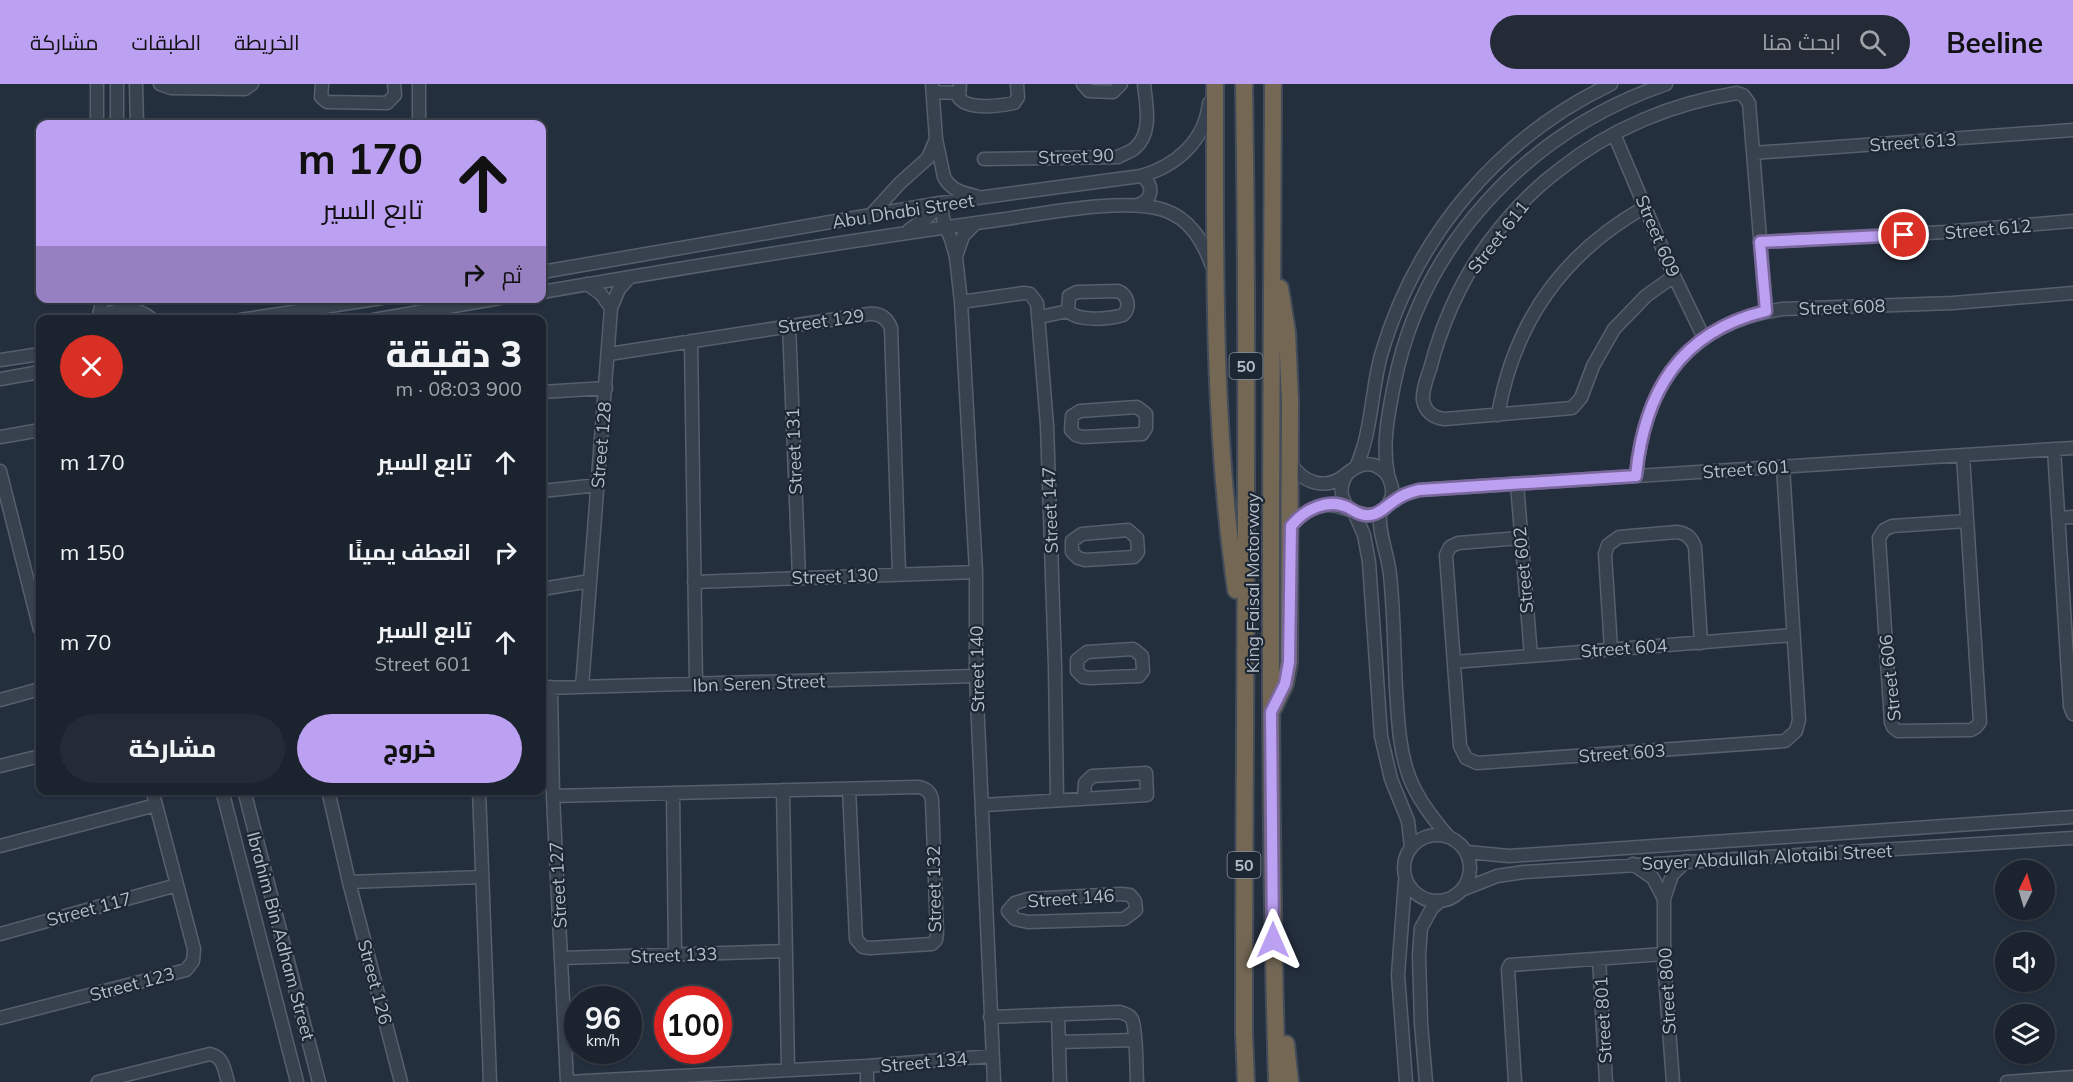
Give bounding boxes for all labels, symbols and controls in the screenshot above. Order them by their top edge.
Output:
search box [1490,15,1910,69]
text: Beeline [1946,25,2043,60]
icon: search [1856,26,1889,59]
text: ابحث هنا [1762,28,1841,56]
text: مشاركة [30,29,99,55]
text: الطبقات [132,29,201,55]
text: الخريطة [234,29,300,55]
street label: Street 613 [1869,127,1957,157]
text: 170 m [298,132,423,185]
street label: Street 90 [1038,143,1114,169]
icon: ahead [444,144,522,222]
street label: Abu Dhabi Street [830,188,976,234]
text: تابع السير [323,192,423,226]
street label: Street 609 [1630,192,1686,280]
street label: Street 611 [1462,196,1534,278]
pin [1878,209,1929,260]
street label: Street 612 [1944,214,2032,244]
icon: arrive [1887,218,1920,251]
icon: right [457,258,490,291]
text: ثم [502,261,522,289]
street label: Street 608 [1798,294,1886,320]
street label: Street 129 [776,304,866,338]
text: 3 دقيقة [386,331,522,376]
button: close [60,335,123,398]
road number: 50 [1230,353,1262,379]
text: 900 m · 08:03 [396,376,522,401]
street label: Street 128 [586,401,616,489]
street label: Street 131 [781,407,807,495]
icon: ahead [489,446,522,479]
text: 170 m [60,448,125,476]
text: تابع السير [377,448,471,476]
street label: Street 601 [1702,454,1790,484]
street label: Street 147 [1037,466,1063,554]
street label: King Faisal Motorway [1241,492,1264,673]
street label: Street 602 [1508,526,1538,614]
icon: right [489,536,522,569]
text: 150 m [60,538,125,566]
text: انعطف يمينًا [348,538,471,566]
street label: Street 130 [791,563,879,589]
text: تابع السير [377,616,471,644]
street label: Street 140 [965,625,989,713]
icon: ahead [489,626,522,659]
text: 70 m [60,628,111,656]
street label: Street 604 [1580,633,1668,663]
street label: Street 606 [1874,634,1906,722]
text: Street 601 [374,651,471,676]
street label: Ibn Seren Street [692,669,826,697]
button: مشاركة [60,714,285,783]
button: خروج [297,714,522,783]
street label: Street 603 [1578,738,1666,768]
street label: Ibrahim Bin Adham Street [242,829,320,1043]
street label: Sayer Abdullah Alotaibi Street [1641,839,1893,875]
street label: Street 127 [544,841,572,929]
street label: Street 132 [922,845,946,933]
road number: 50 [1228,852,1260,878]
north arrow [1995,860,2055,920]
map controls [1995,860,2055,1064]
street label: Street 146 [1027,883,1115,913]
street label: Street 117 [44,887,134,931]
position arrow [1241,908,1305,972]
button: sound [1995,932,2055,992]
street label: Street 126 [353,937,397,1027]
street label: Street 133 [630,942,718,968]
street label: Street 800 [1653,947,1681,1035]
street label: Street 123 [87,962,177,1006]
street label: Street 801 [1589,976,1617,1064]
speed limit sign: 100 [654,986,732,1064]
text: 96 [585,999,621,1037]
button: layers [1995,1004,2055,1064]
text: km/h [586,1031,620,1050]
street label: Street 134 [880,1047,968,1077]

